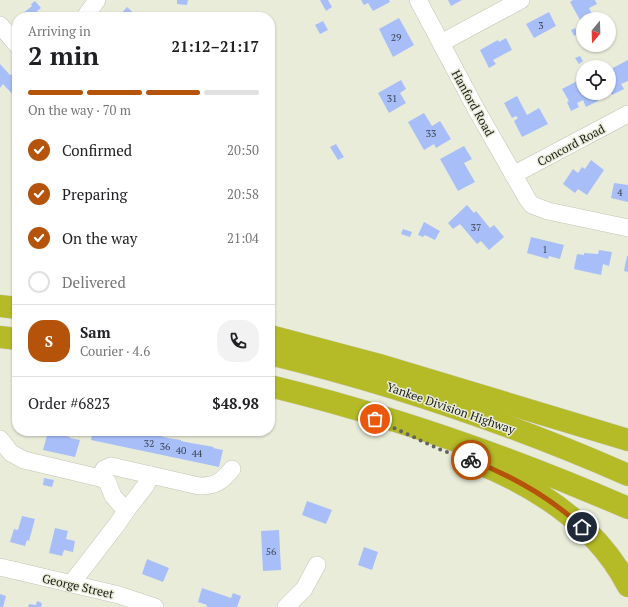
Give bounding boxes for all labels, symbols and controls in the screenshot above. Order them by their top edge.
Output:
north arrow [576,12,616,52]
map controls [576,12,616,100]
house number: 3 [538,19,544,32]
text: Arriving in [28,22,91,40]
house number: 29 [391,31,401,44]
text: 21:12–21:17 [172,36,259,56]
text: 2 min [28,38,99,72]
button: locate [576,60,616,100]
street label: Hanford Road [449,67,498,139]
house number: 31 [387,92,397,105]
text: On the way · 70 m [28,101,131,119]
street label: Concord Road [535,121,608,169]
house number: 33 [426,127,436,140]
icon: check [28,139,50,161]
text: Confirmed [62,140,132,160]
text: 20:50 [227,141,259,159]
icon: check [28,183,50,205]
text: Preparing [62,184,127,204]
text: 20:58 [227,185,259,203]
house number: 4 [617,186,623,199]
house number: 37 [471,221,481,234]
icon: check [28,227,50,249]
text: On the way [62,228,137,248]
text: 21:04 [227,229,259,247]
house number: 1 [542,243,548,256]
text: Delivered [62,272,126,292]
button: phone [217,320,259,362]
text: Sam [80,322,111,342]
text: S [45,331,53,351]
text: Courier · 4.6 [80,342,150,360]
street label: Yankee Division Highway [385,379,518,437]
text: Order #6823 [28,393,110,413]
text: $48.98 [212,393,259,413]
pin [358,402,392,436]
icon: bag [364,408,386,430]
house number: 32 [144,437,154,450]
house number: 36 [160,440,171,453]
courier [451,440,491,480]
house number: 40 [176,444,186,457]
house number: 44 [192,447,203,460]
icon: bike [460,449,482,471]
pin [565,510,599,544]
icon: home [571,516,593,538]
house number: 56 [266,545,277,558]
street label: George Street [41,571,116,602]

